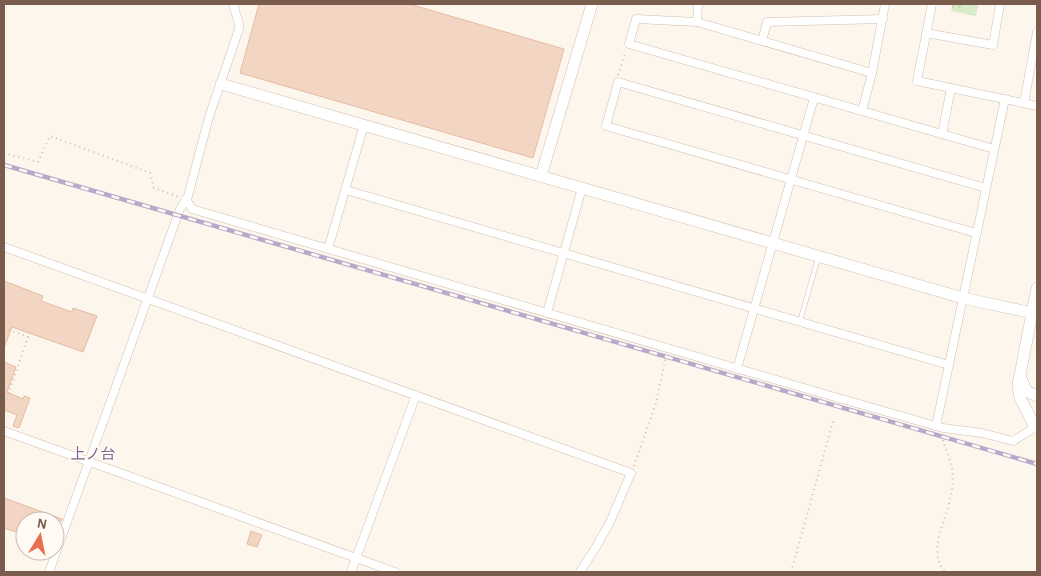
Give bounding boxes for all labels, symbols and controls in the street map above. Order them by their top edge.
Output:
district label: 上ノ台 [70,446,116,462]
north arrow [15,511,65,561]
text: N [36,516,48,532]

